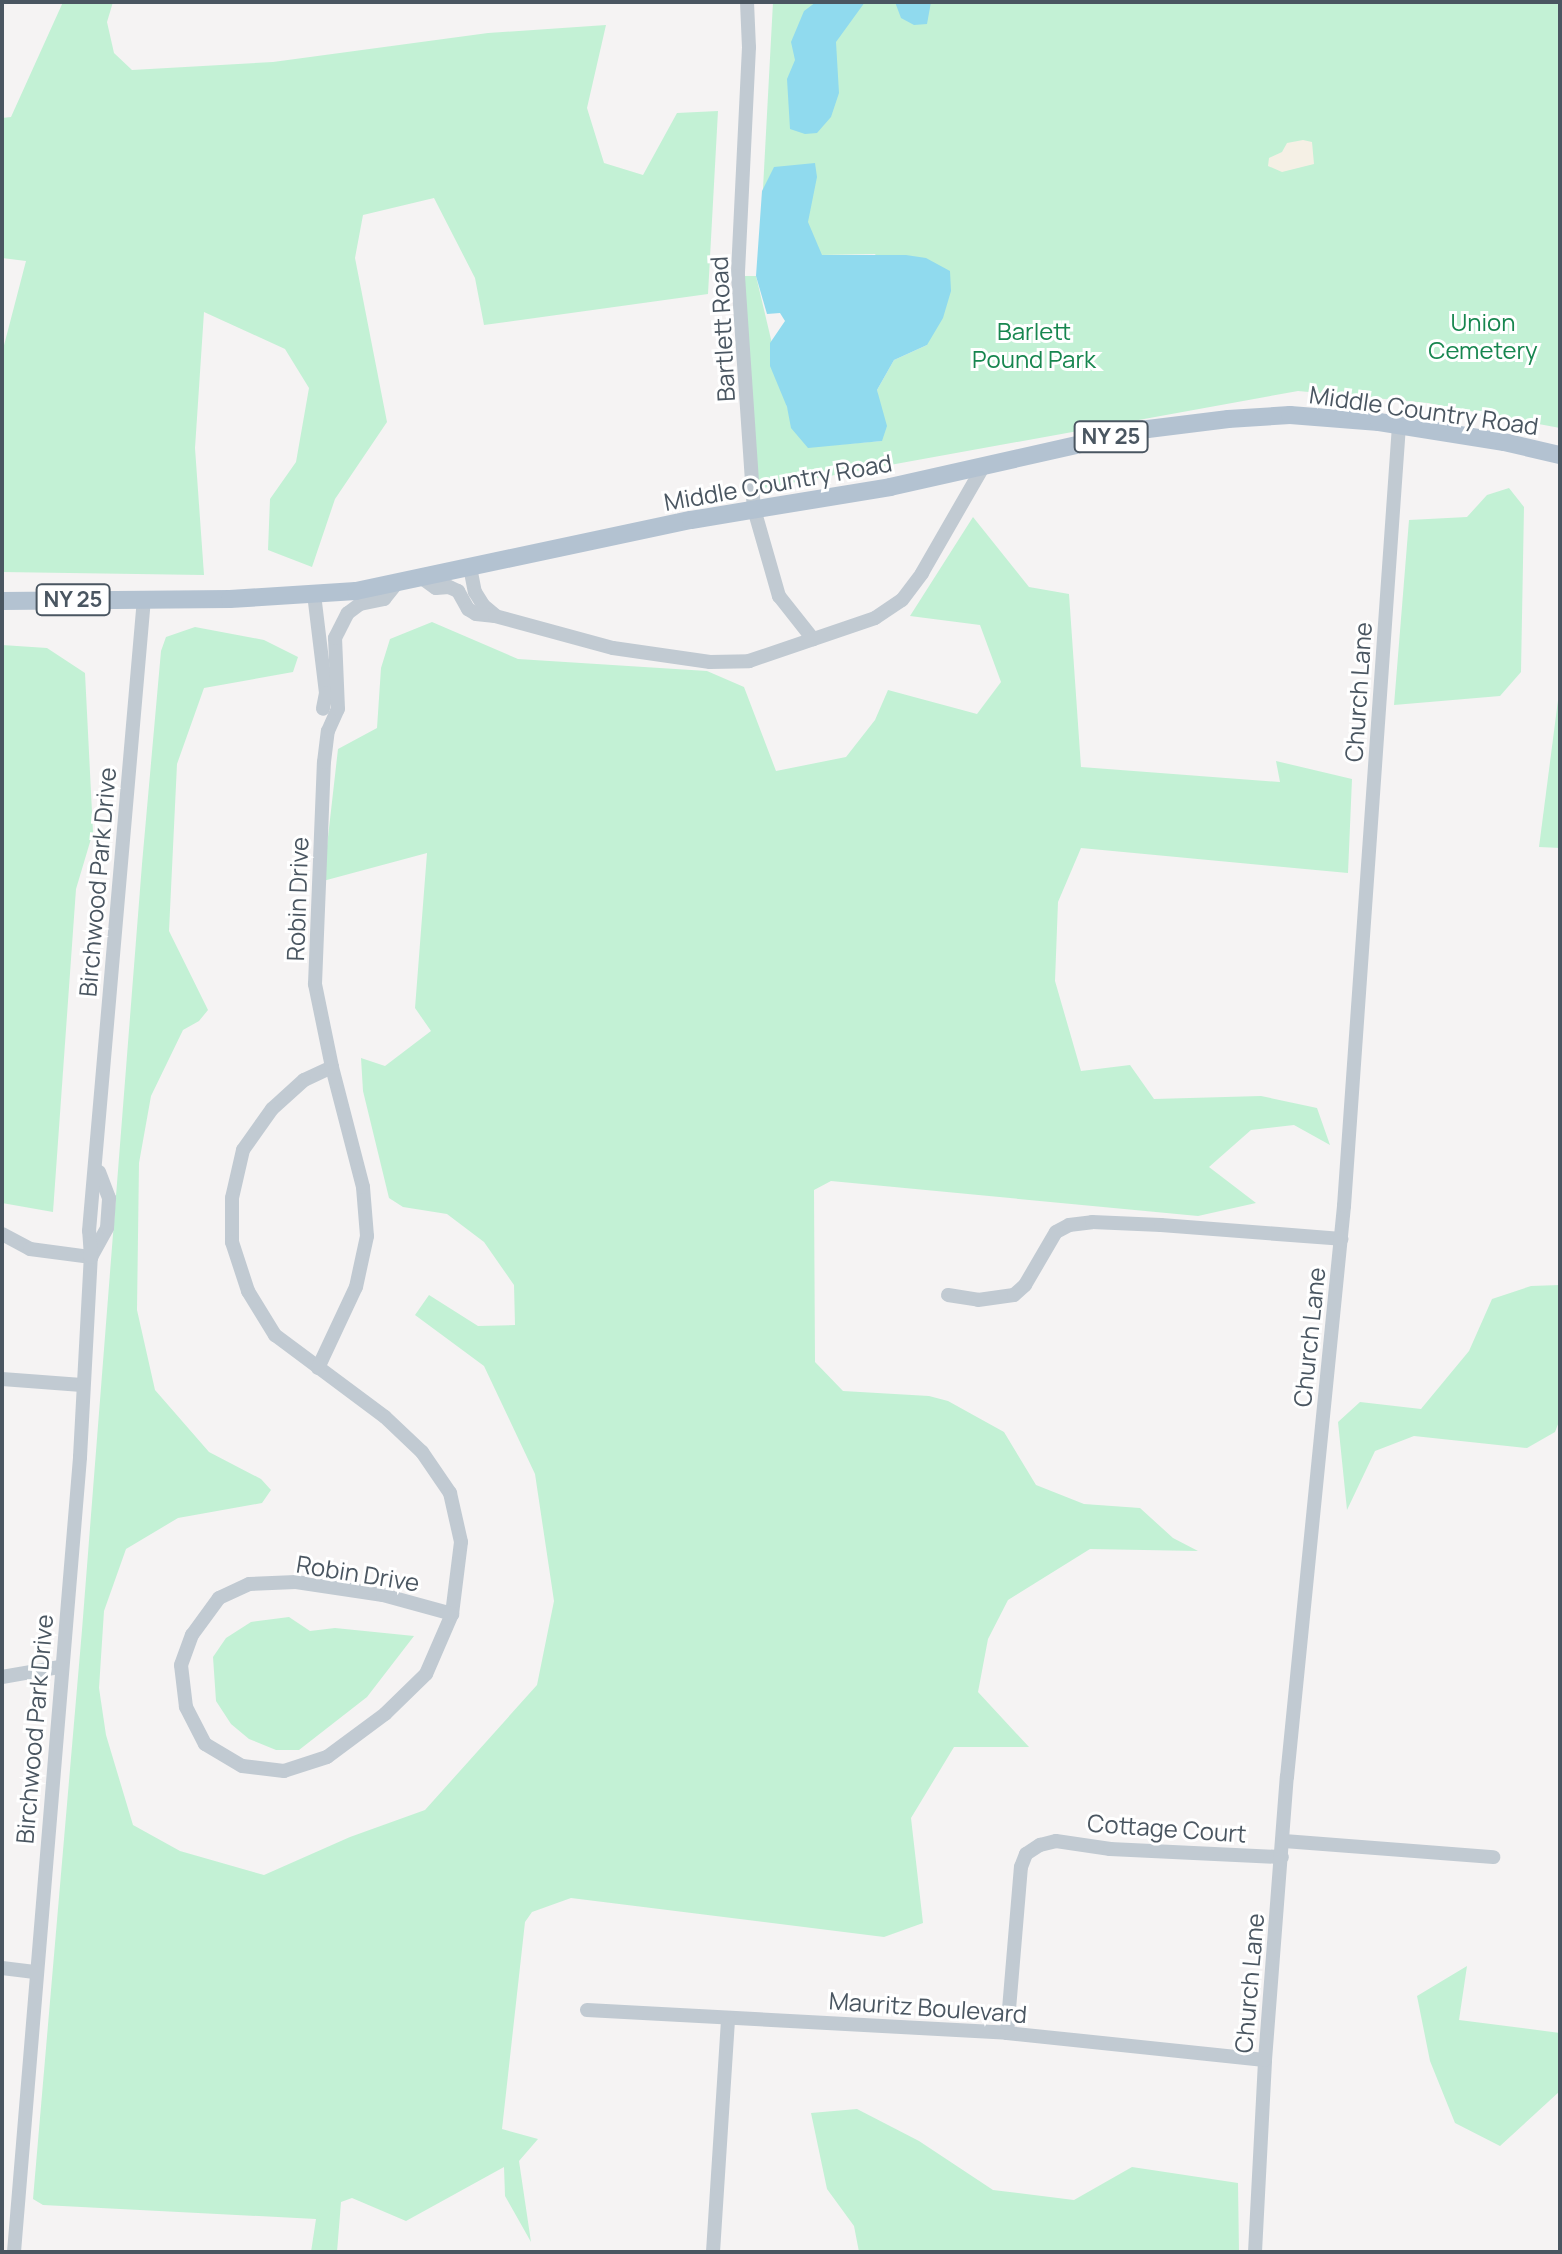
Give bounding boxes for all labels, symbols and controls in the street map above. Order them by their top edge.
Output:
street label: Bartlett Road [704,256,740,402]
park label: Union Cemetery [1428,308,1538,364]
park label: Barlett Pound Park [972,317,1096,373]
street label: Middle Country Road [1308,380,1540,440]
road number: NY 25 [1073,419,1149,455]
street label: Middle Country Road [662,448,894,516]
road number: NY 25 [35,582,111,618]
street label: Church Lane [1339,621,1377,763]
street label: Birchwood Park Drive [73,766,121,998]
street label: Robin Drive [280,836,314,962]
street label: Church Lane [1287,1266,1331,1408]
street label: Robin Drive [294,1549,422,1597]
street label: Birchwood Park Drive [10,1613,58,1845]
street label: Cottage Court [1086,1808,1248,1848]
street label: Church Lane [1229,1912,1269,2054]
street label: Mauritz Boulevard [828,1986,1028,2028]

